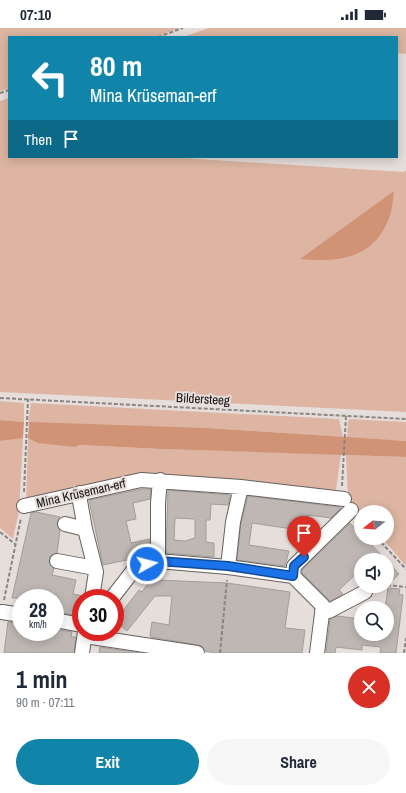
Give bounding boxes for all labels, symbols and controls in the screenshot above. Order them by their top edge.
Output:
text: 07:10 [20,4,51,25]
text: 80 m [90,47,142,85]
icon: left [24,52,76,104]
text: Mina Krüseman-erf [90,83,216,108]
icon: arrive [60,128,82,150]
text: Then [24,129,52,150]
street label: Bildersteeg [176,389,230,409]
street label: Mina Krüseman-erf [35,474,127,512]
north arrow [354,505,394,545]
map controls [354,505,394,641]
pin [287,516,321,557]
icon: arrive [293,522,315,544]
position arrow [126,543,168,585]
button: sound [354,553,394,593]
speed limit sign: 30 [72,589,124,641]
text: 28 [29,596,47,623]
button: search [354,601,394,641]
text: km/h [29,618,47,631]
text: 1 min [16,663,67,695]
button: close [348,666,390,708]
text: 90 m · 07:11 [16,694,75,711]
button: Exit [16,739,199,785]
button: Share [207,739,390,785]

